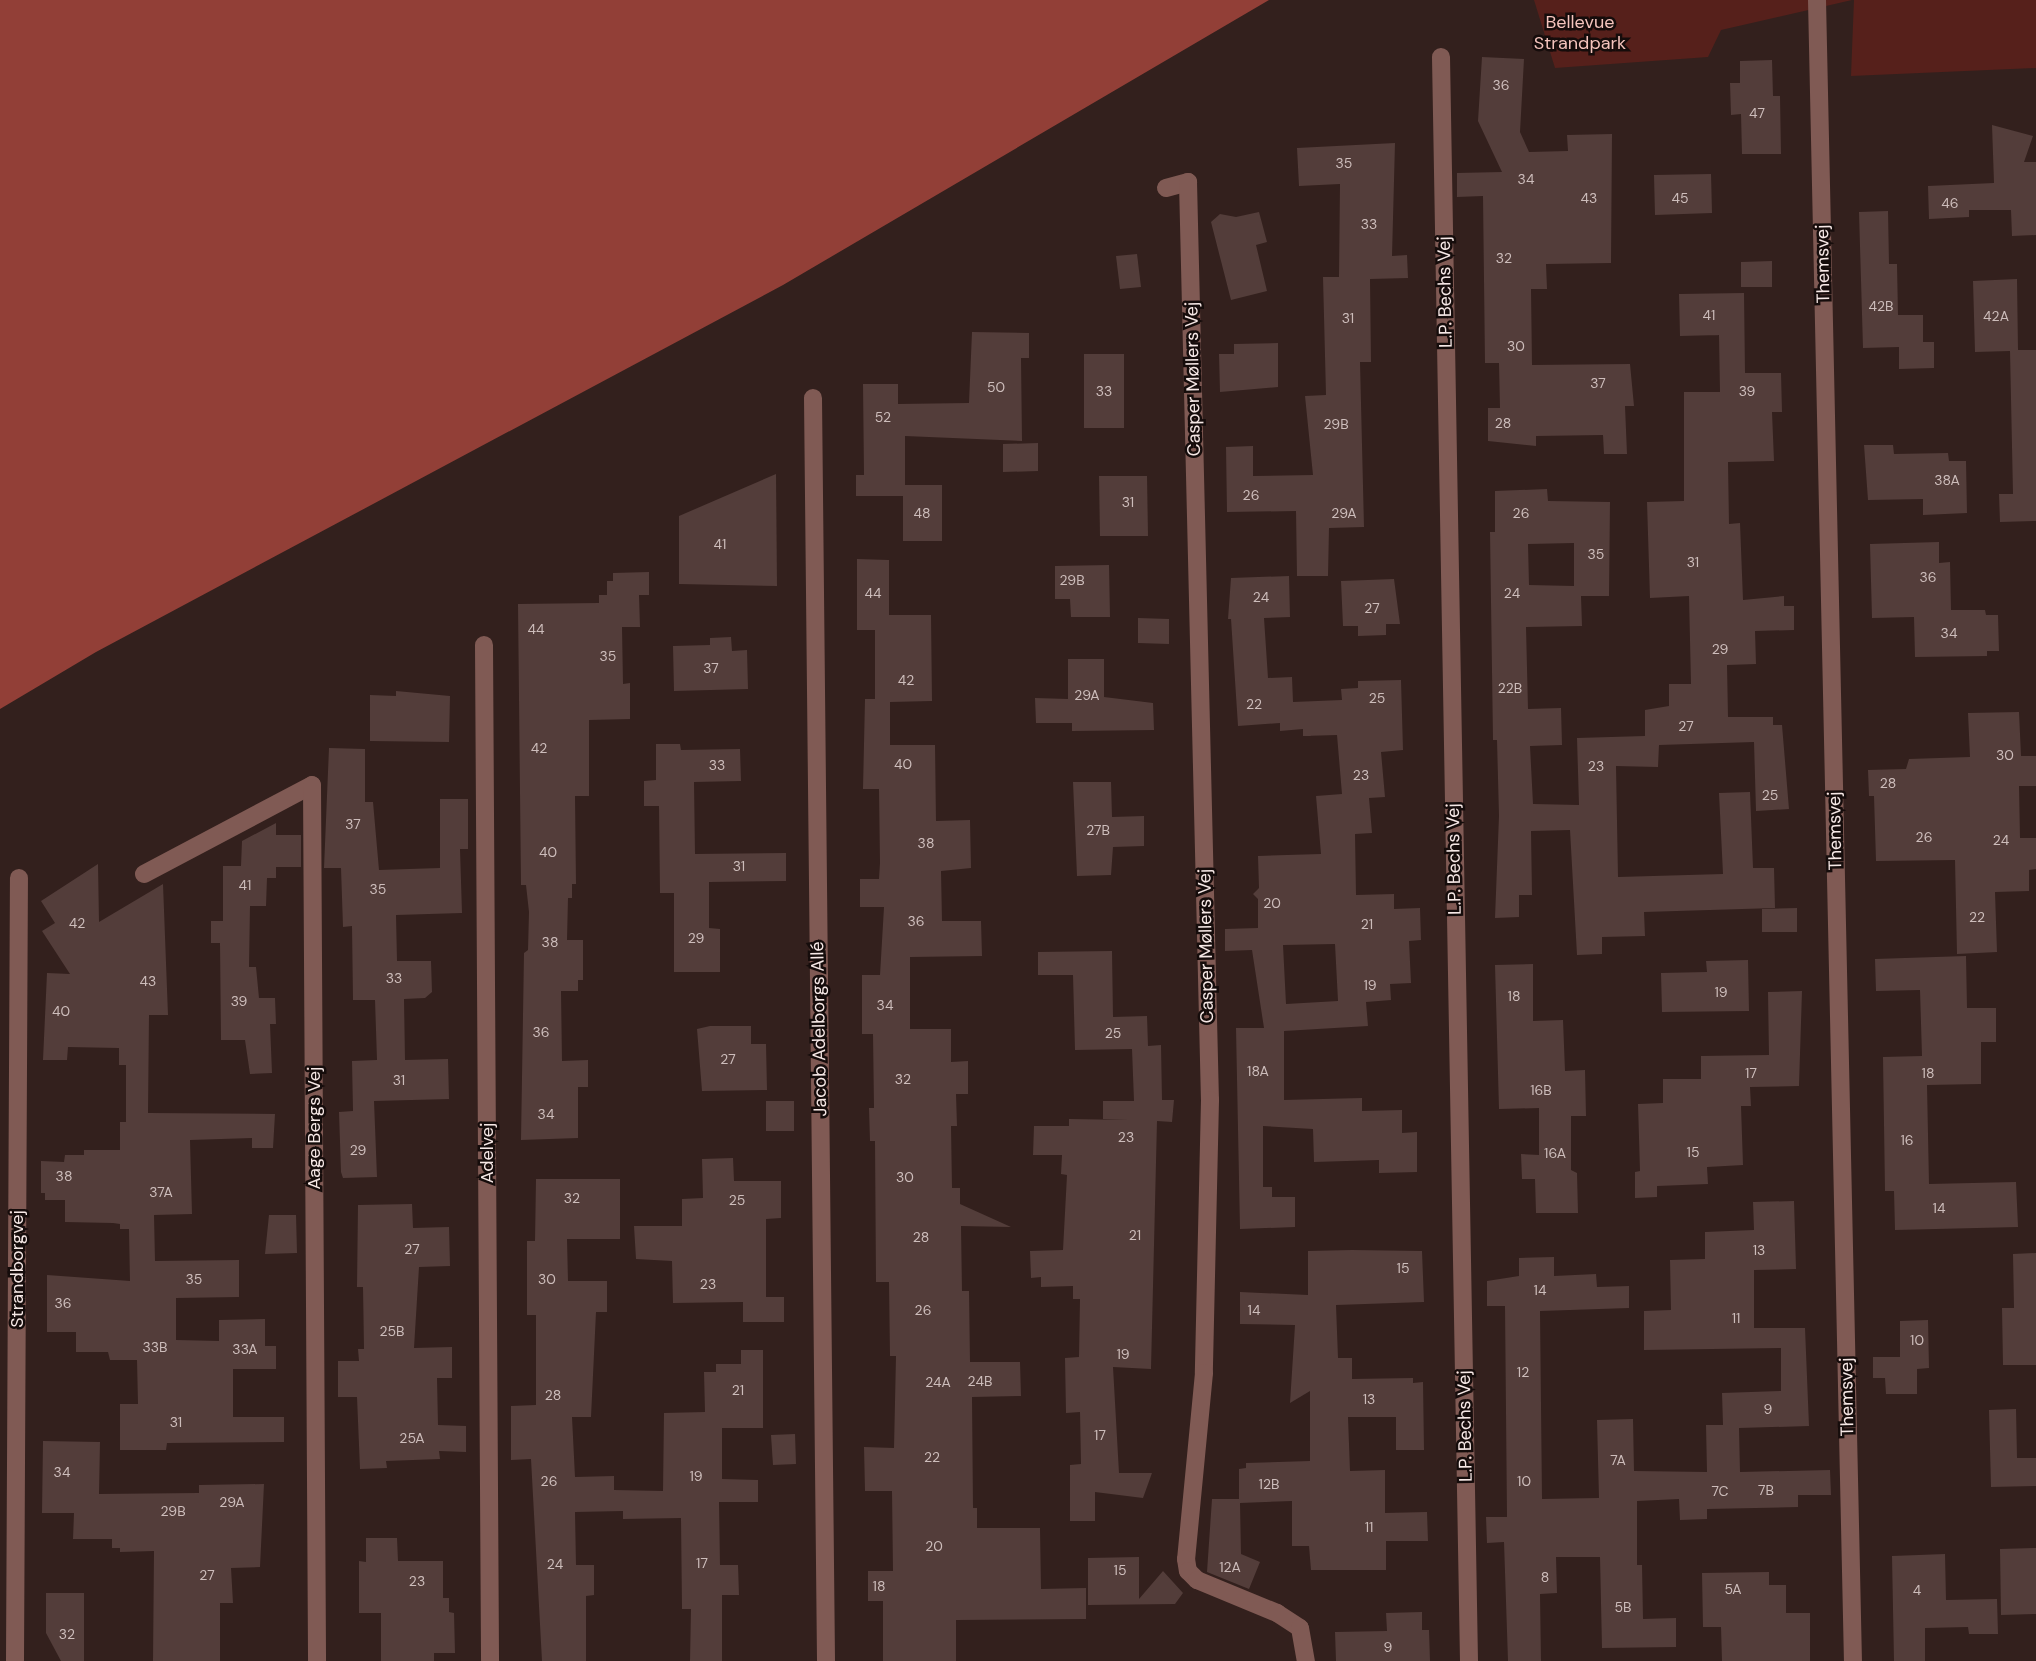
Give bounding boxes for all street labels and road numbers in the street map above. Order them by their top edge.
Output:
street label: Themsvej [1812,224,1834,304]
street label: L.P. Bechs Vej [1433,236,1457,348]
street label: Casper Møllers Vej [1181,301,1205,457]
street label: Themsvej [1824,791,1846,871]
street label: L.P. Bechs Vej [1442,803,1466,915]
street label: Casper Møllers Vej [1194,868,1218,1024]
street label: Jacob Adelborgs Allé [807,941,831,1117]
street label: Aage Bergs Vej [303,1067,325,1189]
street label: Adelvej [476,1123,498,1183]
street label: Strandborgvej [6,1210,28,1328]
street label: Themsvej [1836,1357,1858,1437]
street label: L.P. Bechs Vej [1453,1370,1477,1482]

